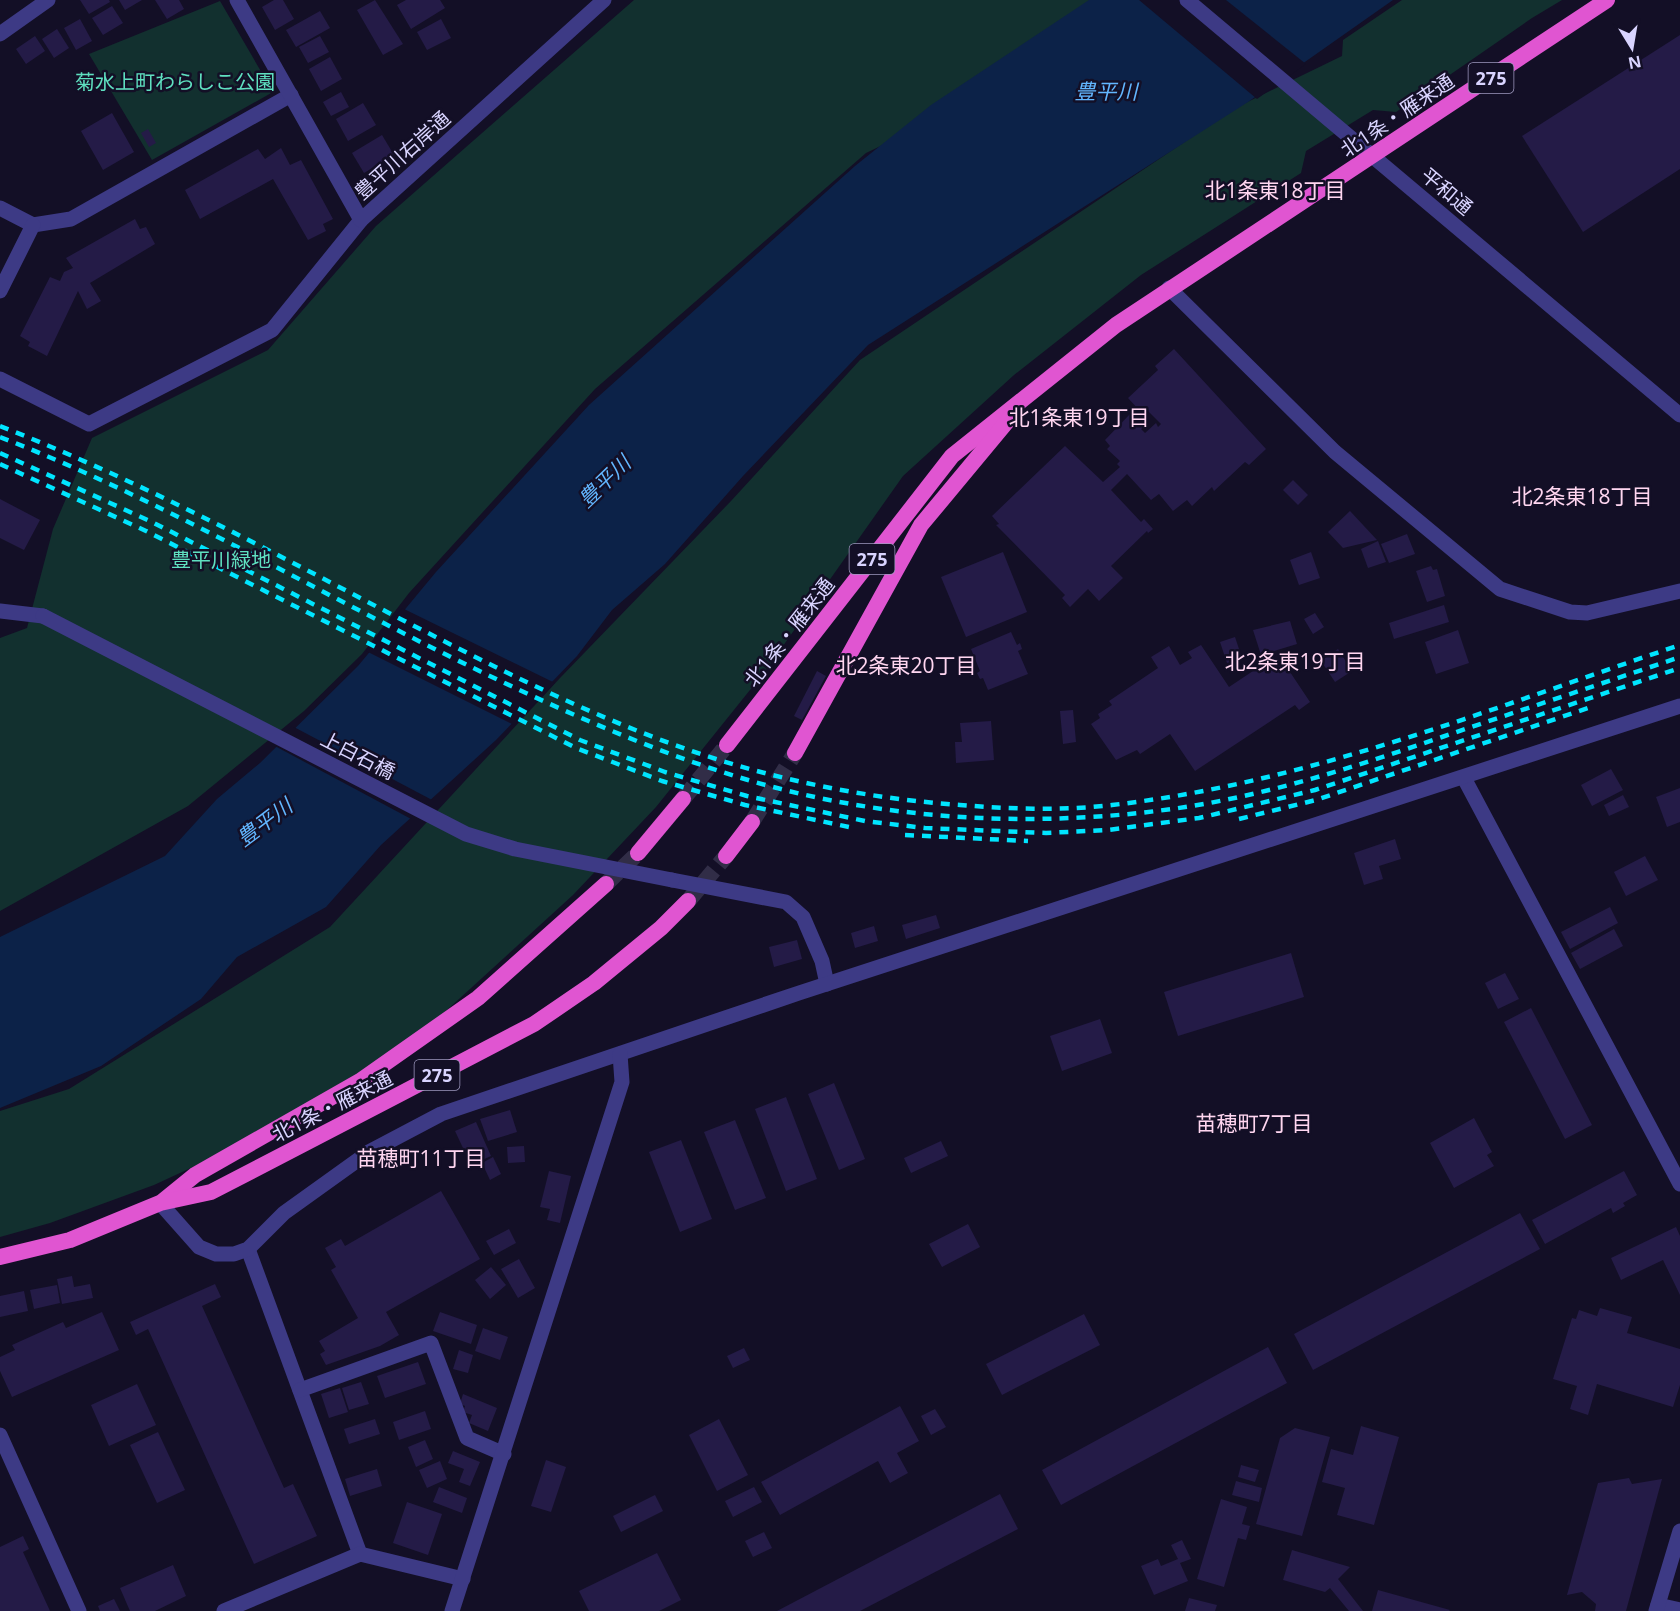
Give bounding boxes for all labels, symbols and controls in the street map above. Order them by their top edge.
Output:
north arrow [1602,18,1662,78]
text: N [1626,51,1643,75]
road number: 275 [1468,63,1514,93]
street label: 北1条・雁来通 [1335,67,1459,163]
park label: 菊水上町わらしこ公園 [75,68,275,95]
water label: 豊平川 [1075,77,1139,105]
street label: 豊平川右岸通 [348,105,456,205]
street label: 平和通 [1415,161,1479,221]
district label: 北1条東18丁目 [1204,176,1346,204]
district label: 北1条東19丁目 [1008,403,1150,431]
water label: 豊平川 [572,448,638,513]
district label: 北2条東18丁目 [1511,482,1653,510]
road number: 275 [850,544,894,574]
park label: 豊平川緑地 [171,546,271,573]
street label: 北1条・雁来通 [738,572,840,692]
district label: 北2条東19丁目 [1224,647,1366,675]
district label: 北2条東20丁目 [835,651,977,679]
street label: 上白石橋 [316,725,400,785]
water label: 豊平川 [230,791,299,852]
road number: 275 [414,1060,460,1090]
street label: 北1条・雁来通 [267,1064,397,1148]
district label: 苗穂町7丁目 [1195,1109,1313,1137]
district label: 苗穂町11丁目 [356,1144,486,1172]

